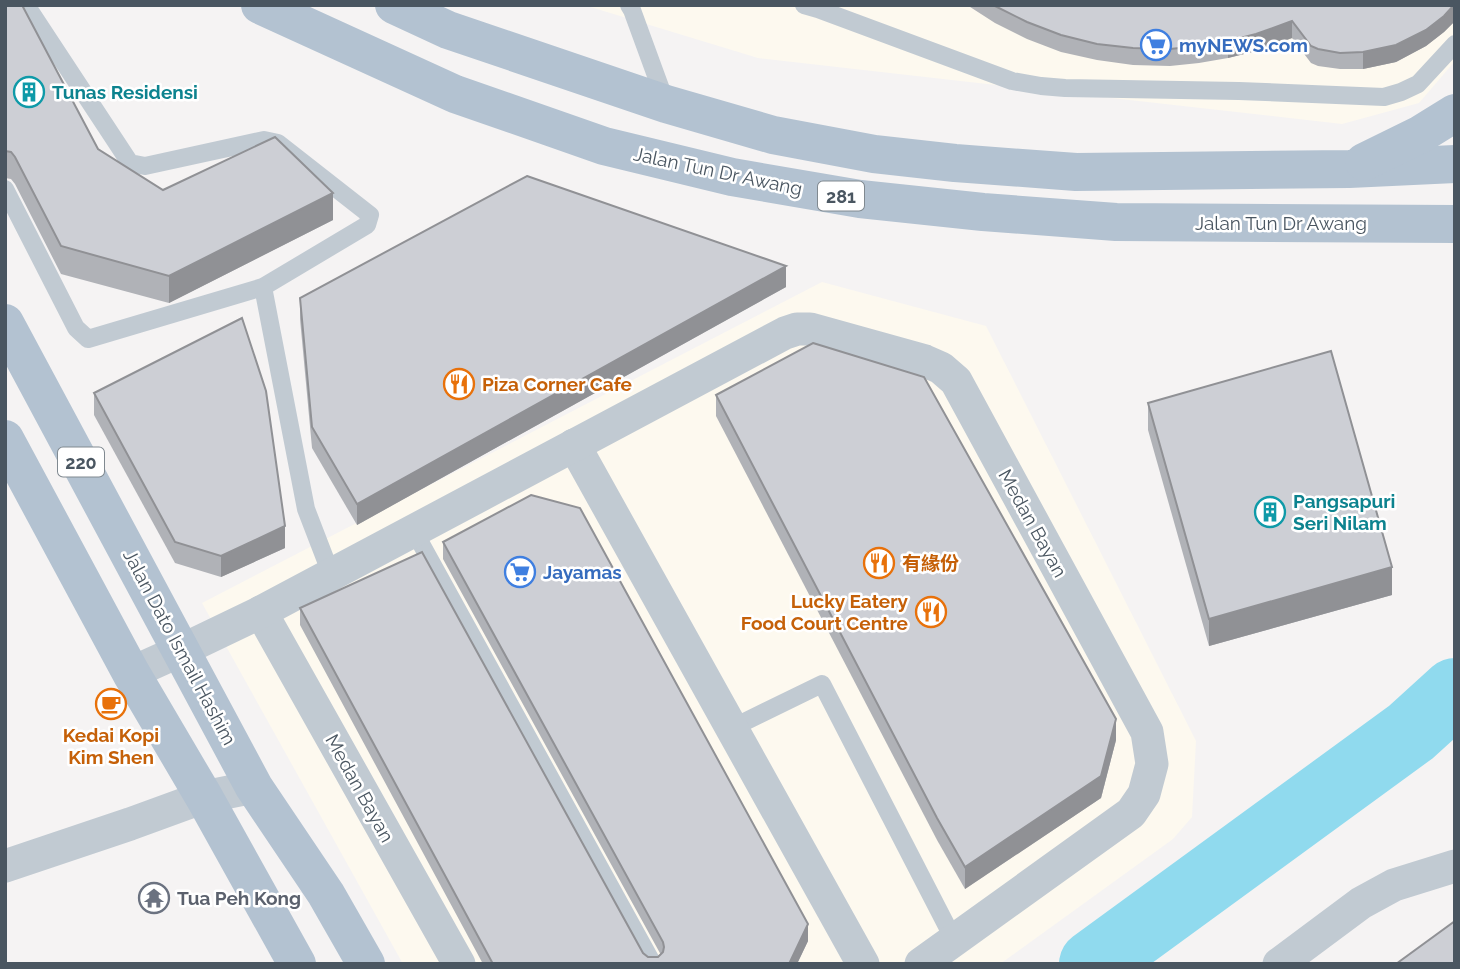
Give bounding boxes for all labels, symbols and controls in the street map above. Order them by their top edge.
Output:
supermarket icon: myNEWS.com [1139,28,1173,62]
place label: myNEWS.com [1179,34,1308,56]
building icon: Tunas Residensi [12,75,46,109]
place label: Tunas Residensi [52,81,198,103]
street label: Jalan Tun Dr Awang [632,142,804,200]
road number: 281 [818,182,864,210]
street label: Jalan Tun Dr Awang [1195,212,1367,234]
restaurant icon: Piza Corner Cafe [442,367,476,401]
place label: Piza Corner Cafe [482,373,632,395]
road number: 220 [58,448,104,476]
street label: Medan Bayan [994,465,1072,581]
place label: Pangsapuri Seri Nilam [1293,490,1395,534]
building icon: Pangsapuri Seri Nilam [1253,495,1287,529]
street label: Jalan Dato Ismail Hashim [119,545,241,749]
restaurant icon: 有緣份 [862,546,896,580]
place label: 有緣份 [902,552,959,574]
supermarket icon: Jayamas [503,555,537,589]
place label: Jayamas [543,561,622,583]
place label: Lucky Eatery Food Court Centre [741,590,909,634]
restaurant icon: Lucky Eatery Food Court Centre [914,595,948,629]
cafe icon: Kedai Kopi Kim Shen [94,687,128,721]
place label: Kedai Kopi Kim Shen [63,724,159,768]
street label: Medan Bayan [321,730,399,846]
temple icon: Tua Peh Kong [137,881,171,915]
place label: Tua Peh Kong [177,887,301,909]

